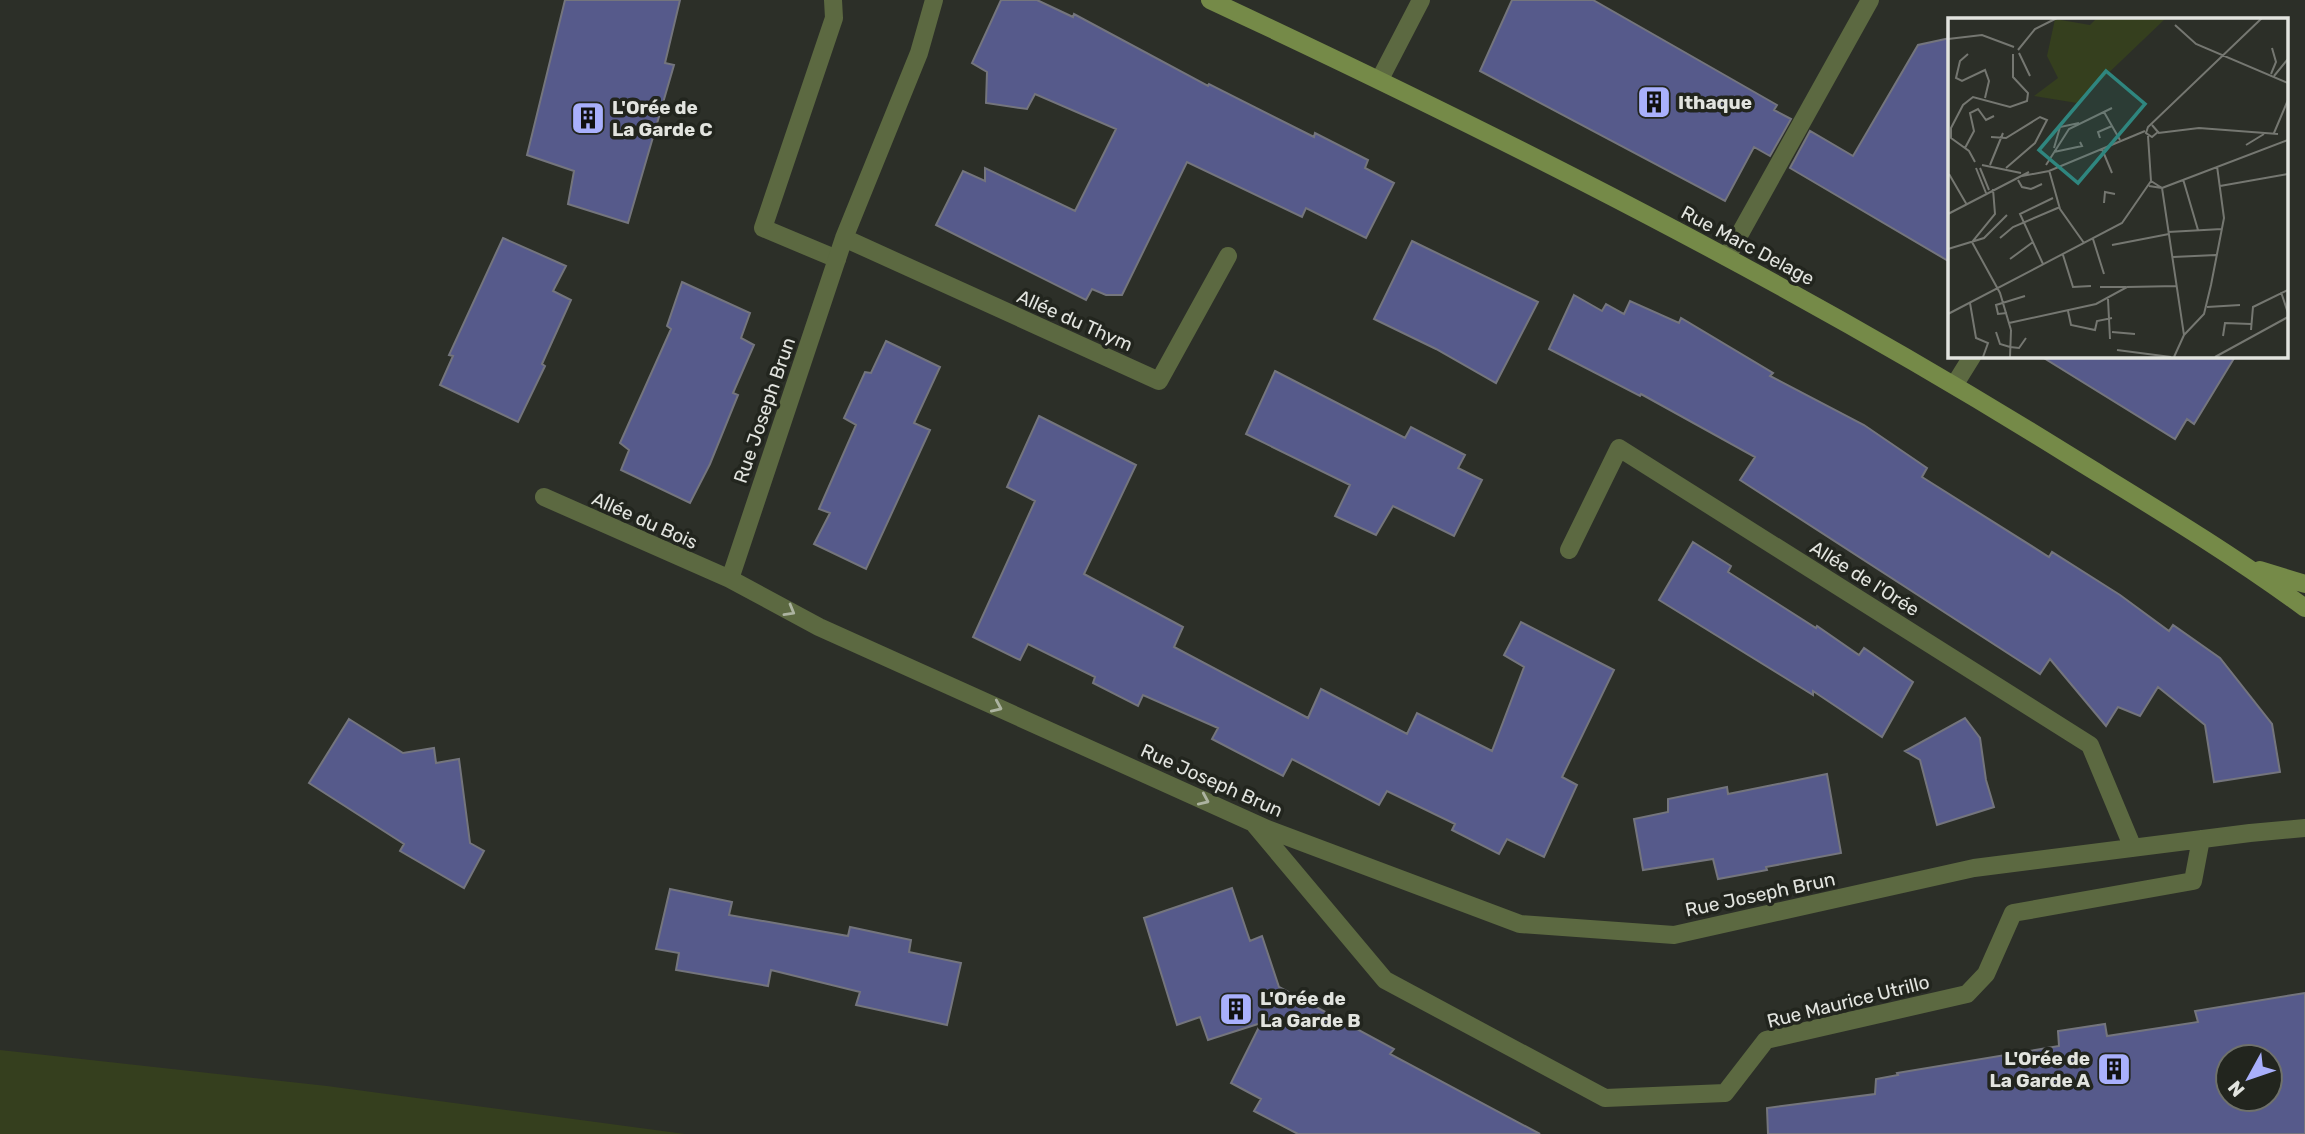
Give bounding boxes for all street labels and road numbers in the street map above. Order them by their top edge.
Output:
street label: Rue Marc Delage [1677,201,1818,290]
street label: Allée du Thym [1013,285,1136,356]
street label: Rue Joseph Brun [729,334,800,486]
street label: Allée du Bois [588,487,701,554]
street label: Allée de l'Orée [1806,536,1924,621]
street label: Rue Joseph Brun [1137,739,1286,822]
street label: Rue Joseph Brun [1683,867,1837,922]
street label: Rue Maurice Utrillo [1765,970,1932,1033]

